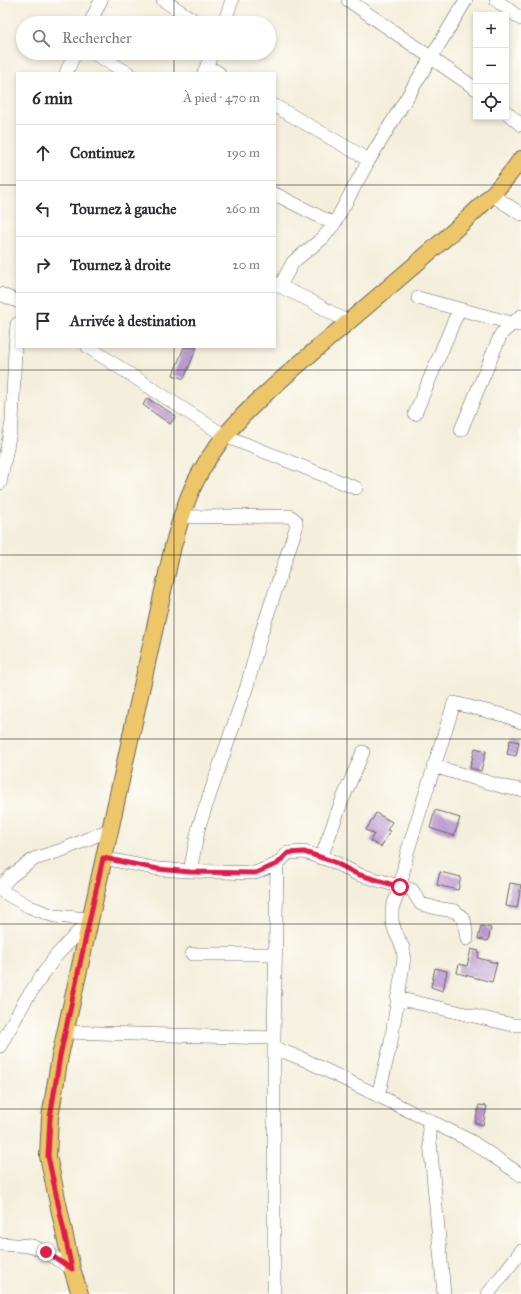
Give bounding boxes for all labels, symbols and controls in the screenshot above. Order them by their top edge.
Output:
map controls [473,12,509,120]
button: + [473,12,509,48]
search box [16,16,276,60]
icon: search [30,27,52,49]
text: Rechercher [62,29,132,47]
button: − [473,48,509,84]
button: locate [473,84,509,120]
text: 6 min [32,88,73,109]
text: À pied · 470 m [183,90,260,106]
icon: ahead [32,142,54,164]
text: Continuez [70,144,135,162]
text: 190 m [227,145,260,161]
icon: left [32,198,54,220]
text: Tournez à gauche [70,200,177,218]
text: 260 m [226,201,260,217]
icon: right [32,254,54,276]
text: Tournez à droite [70,256,171,274]
text: 20 m [232,257,260,273]
icon: arrive [32,310,54,332]
text: Arrivée à destination [70,312,196,330]
route start [391,878,409,896]
route end [37,1243,55,1261]

